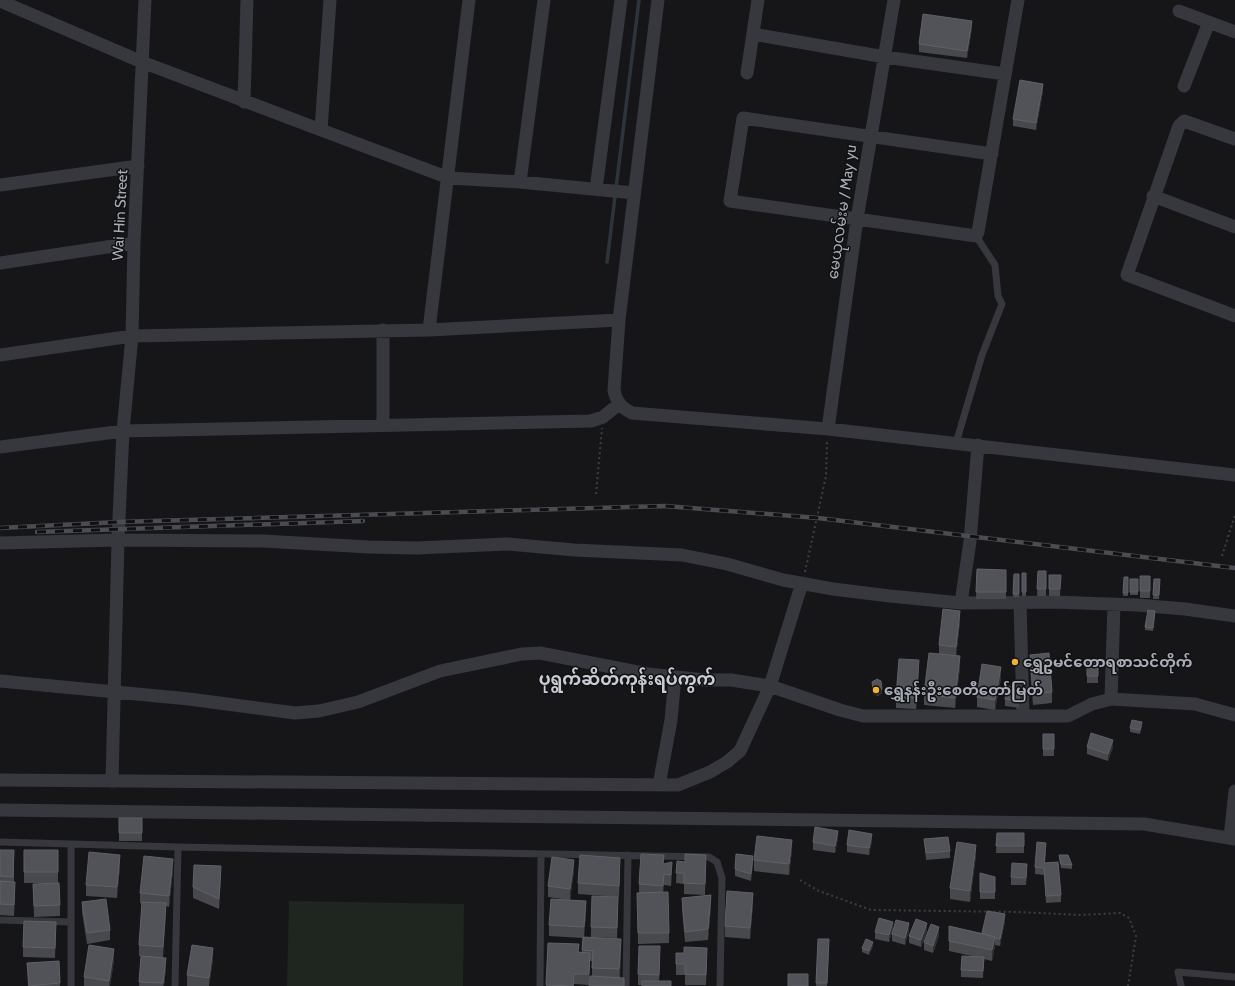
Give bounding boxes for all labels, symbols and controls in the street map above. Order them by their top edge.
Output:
street label: မေယုလမ်းမ / May yu [823,143,863,281]
street label: Wai Hin Street [109,169,131,261]
place label: ရွှေဥမင်တောရစာသင်တိုက် [1023,652,1192,674]
marker: ရွှေဥမင်တောရစာသင်တိုက် [1010,657,1020,667]
district label: ပုရွက်ဆိတ်ကုန်းရပ်ကွက် [539,667,716,693]
place label: ရွှေနန်းဦးစေတီတော်မြတ် [884,680,1043,702]
marker: ရွှေနန်းဦးစေတီတော်မြတ် [871,685,881,695]

